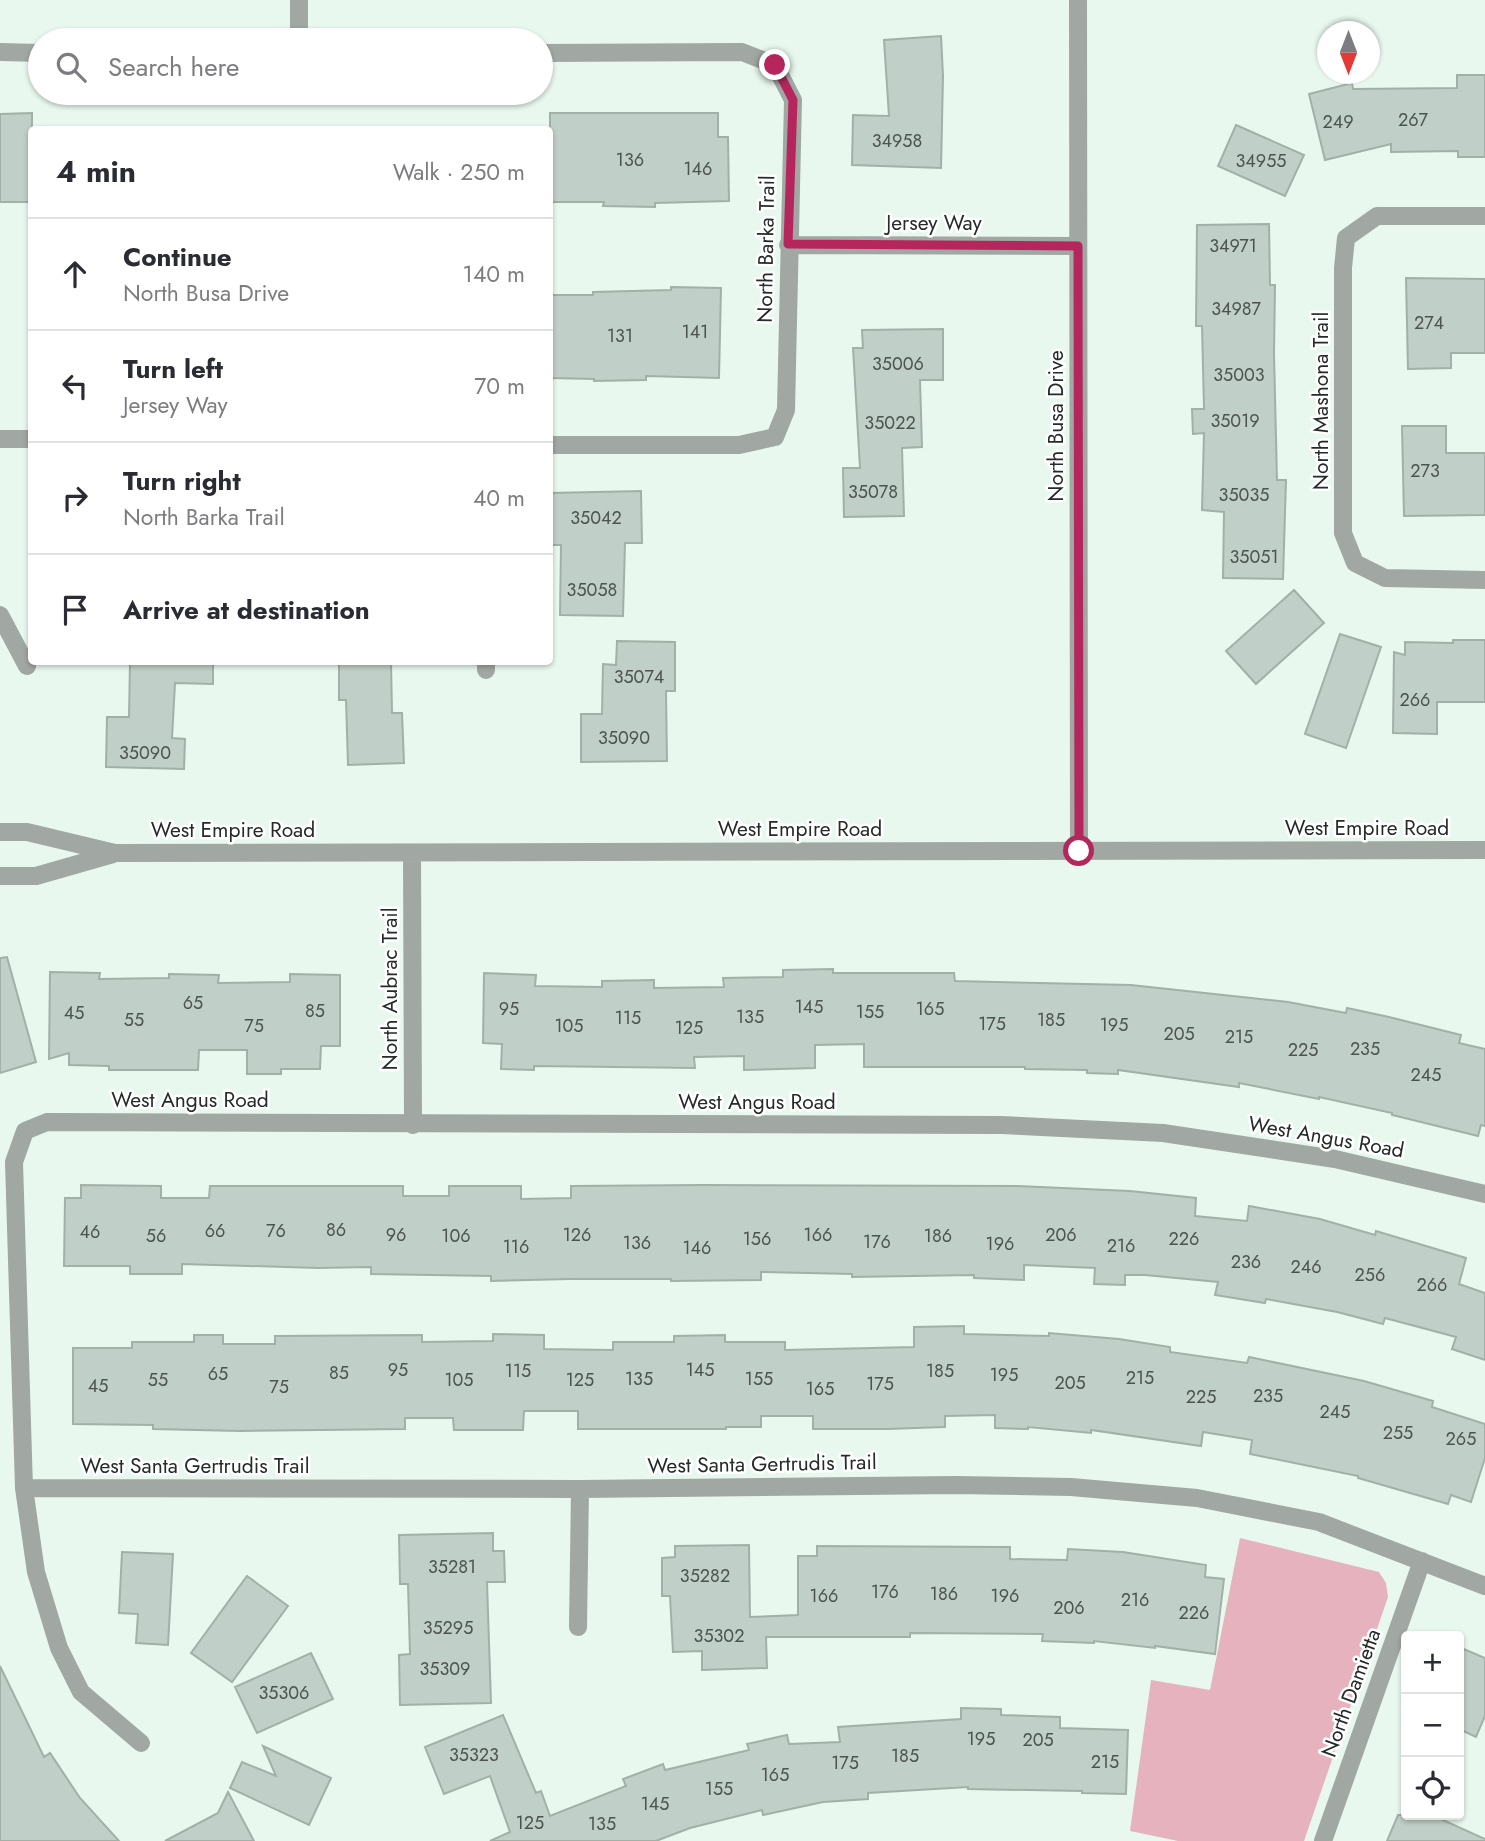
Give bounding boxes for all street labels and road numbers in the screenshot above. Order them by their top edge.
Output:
street label: North Barka Trail [750,175,782,323]
street label: Jersey Way [883,208,982,238]
street label: North Mashona Trail [1306,312,1336,490]
street label: North Busa Drive [1041,350,1071,502]
street label: West Empire Road [1285,813,1449,843]
street label: West Empire Road [718,814,882,844]
street label: West Empire Road [151,815,315,845]
street label: North Aubrac Trail [375,907,405,1071]
street label: West Angus Road [111,1085,269,1115]
street label: West Angus Road [678,1087,836,1117]
street label: West Angus Road [1246,1109,1406,1165]
street label: West Santa Gertrudis Trail [647,1447,877,1481]
street label: West Santa Gertrudis Trail [80,1451,310,1481]
street label: North Damietta [1314,1625,1388,1761]

